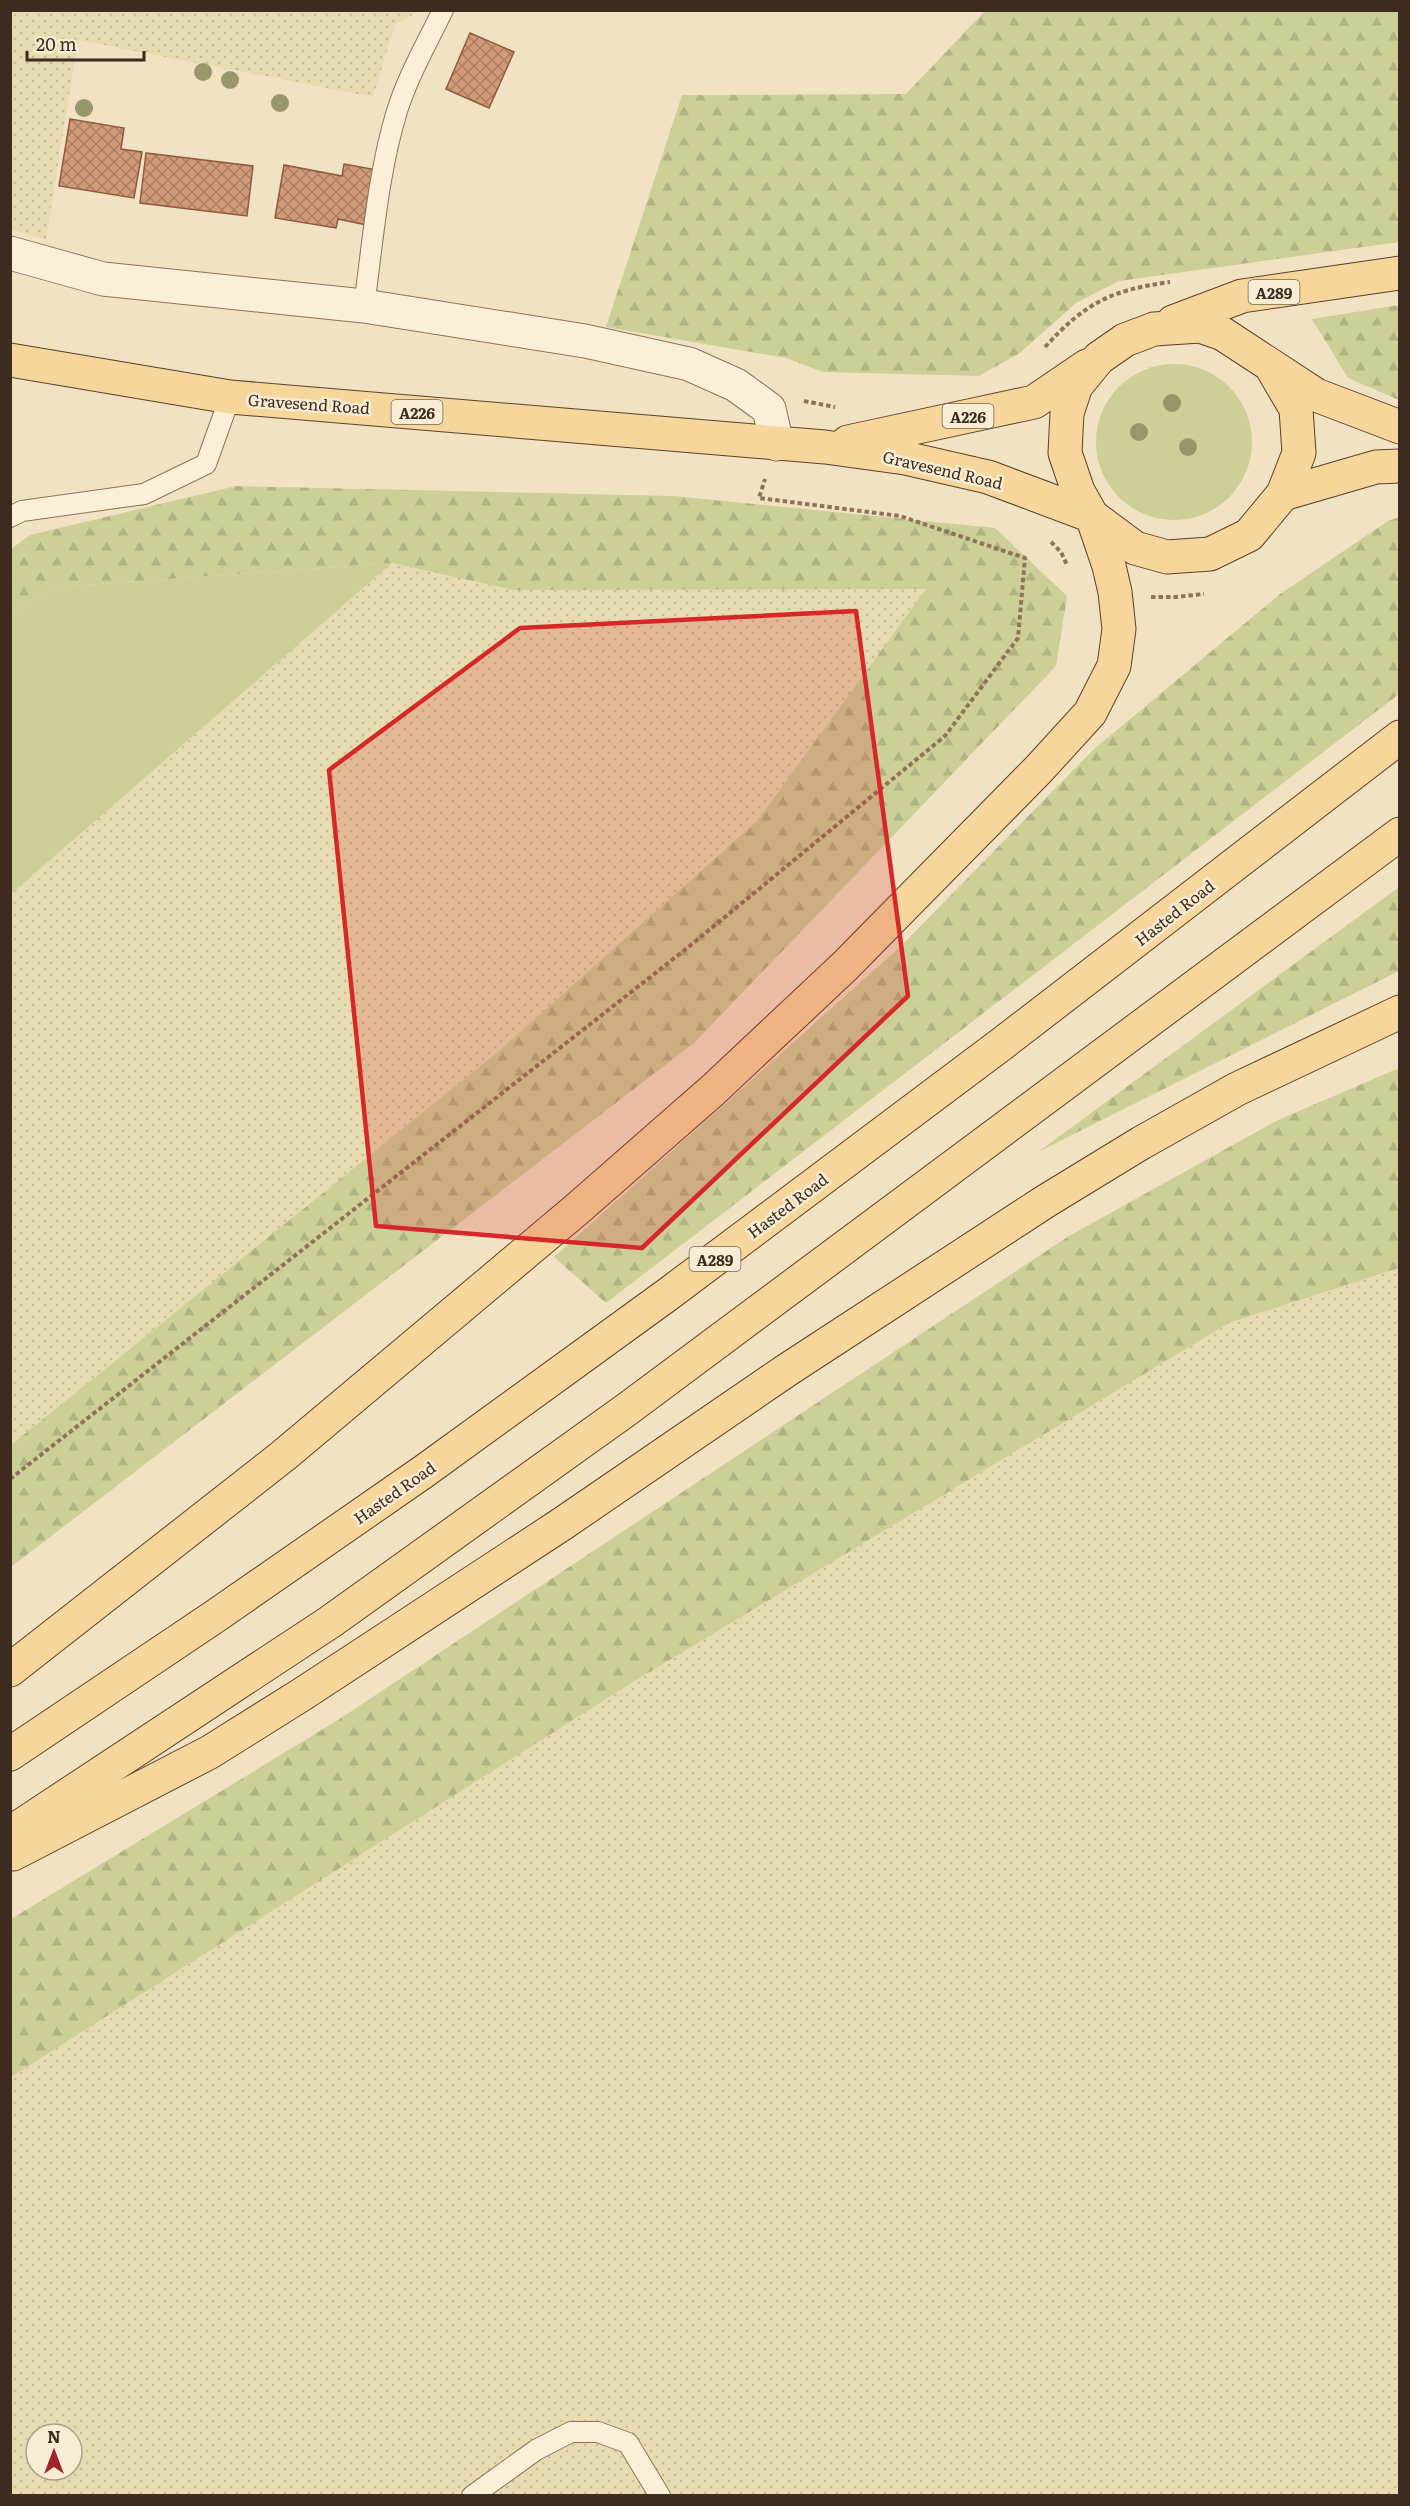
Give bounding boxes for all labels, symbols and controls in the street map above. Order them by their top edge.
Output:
scale bar [27,24,144,62]
text: 20 m [36,30,77,57]
road number: A289 [1248,280,1300,304]
street label: Gravesend Road [247,387,371,419]
road number: A226 [392,400,442,424]
road number: A226 [942,404,994,428]
street label: Gravesend Road [881,444,1006,495]
street label: Hasted Road [1129,873,1219,951]
street label: Hasted Road [742,1167,833,1243]
road number: A289 [690,1247,740,1271]
street label: Hasted Road [348,1455,440,1529]
north arrow [24,2422,84,2482]
text: N [47,2424,61,2448]

